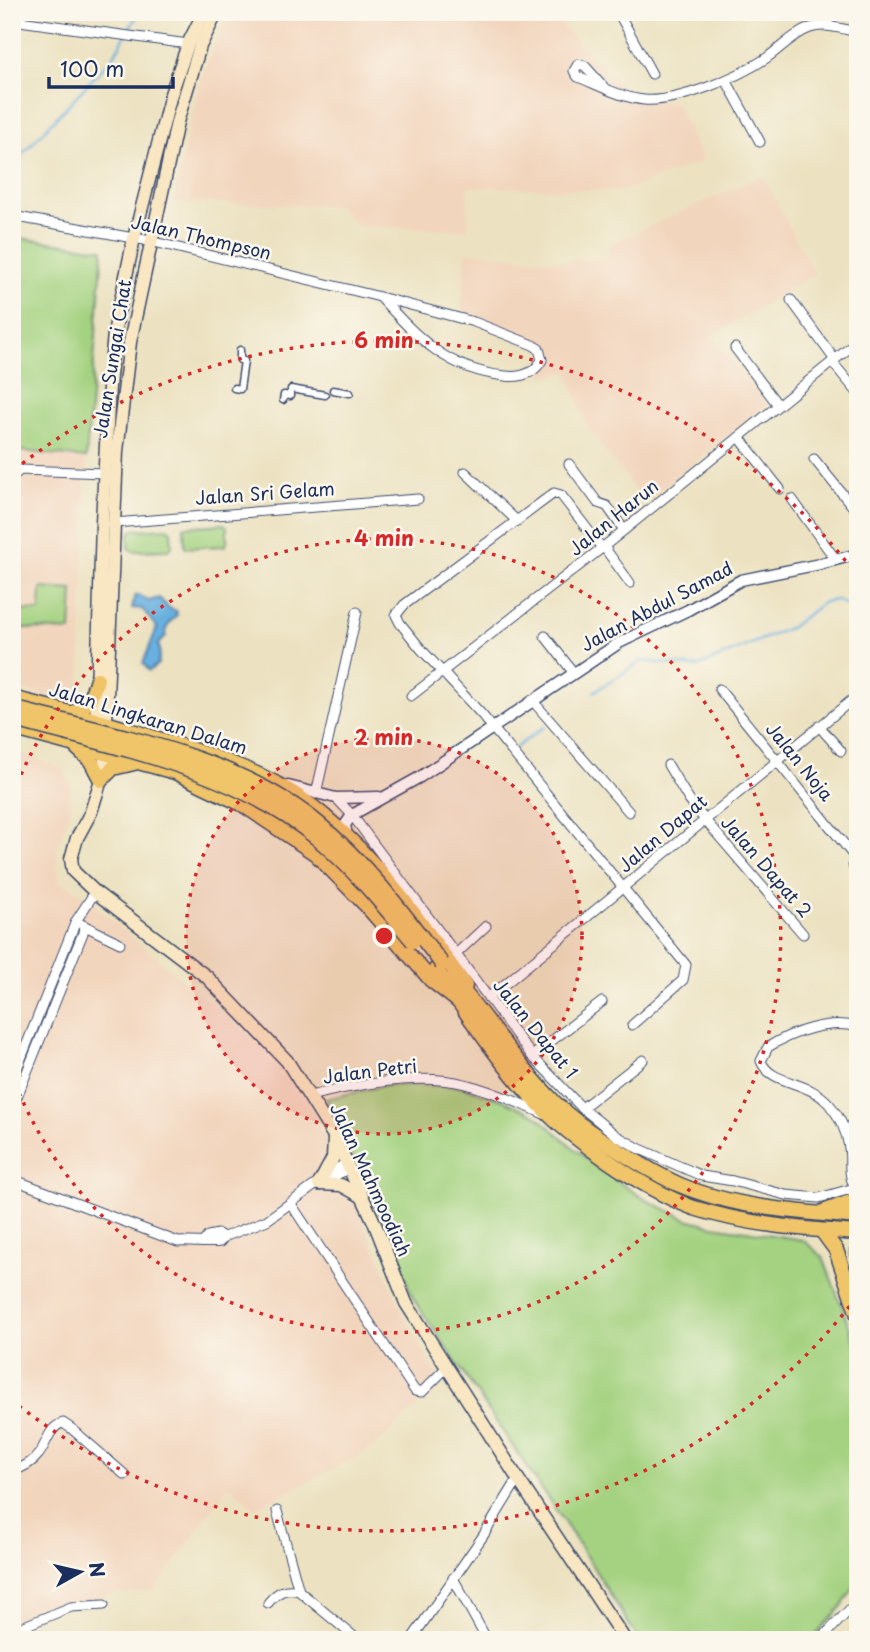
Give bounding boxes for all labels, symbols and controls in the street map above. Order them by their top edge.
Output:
scale bar [49,46,173,90]
text: 100 m [60,52,124,84]
street label: Jalan Thompson [129,207,274,266]
street label: Jalan Sungai Chat [86,278,137,440]
text: 6 min [354,323,414,355]
street label: Jalan Harun [562,472,664,562]
street label: Jalan Sri Gelam [194,474,336,511]
text: 4 min [354,521,414,553]
street label: Jalan Abdul Samad [575,554,737,657]
street label: Jalan Lingkaran Dalam [46,675,251,761]
street label: Jalan Noja [760,716,841,807]
text: 2 min [355,720,413,752]
street label: Jalan Dapat [612,788,712,878]
street label: Jalan Dapat 2 [715,809,819,923]
centre of rings [372,924,396,948]
street label: Jalan Dapat 1 [487,972,585,1084]
street label: Jalan Petri [321,1051,418,1090]
street label: Jalan Mahmoodiah [324,1098,419,1260]
north arrow [46,1536,116,1606]
text: N [83,1560,113,1579]

